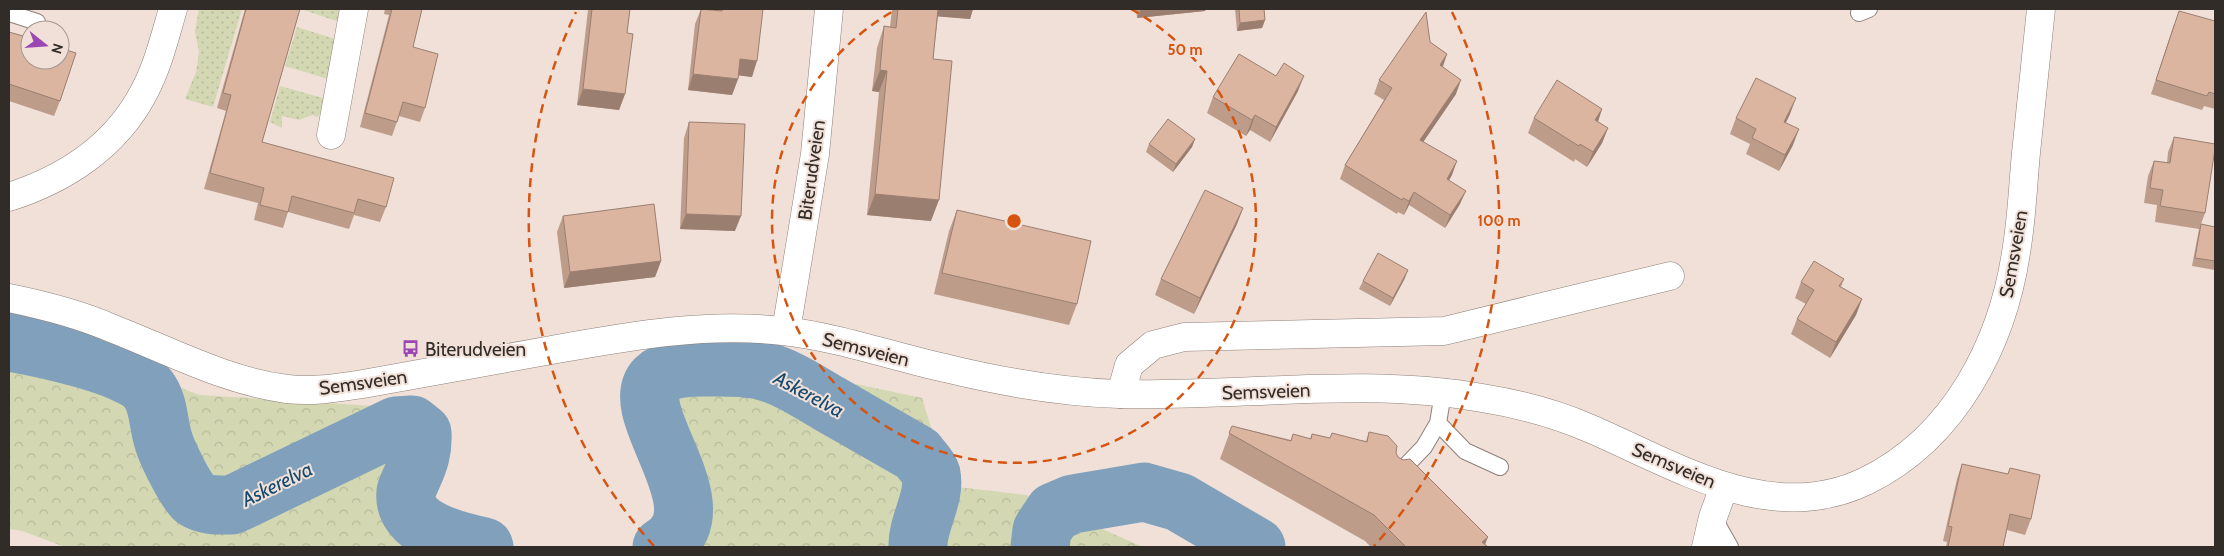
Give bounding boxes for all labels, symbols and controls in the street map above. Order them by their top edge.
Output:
north arrow [20,20,70,70]
text: N [47,41,67,56]
text: 50 m [1167,41,1203,59]
street label: Biterudveien [793,118,830,222]
street label: Semsveien [1994,208,2033,300]
centre of rings [1005,212,1023,230]
text: 100 m [1477,212,1521,230]
street label: Semsveien [820,328,912,371]
place label: Biterudveien [425,338,526,361]
bus stop icon: Biterudveien [401,339,421,359]
street label: Semsveien [318,365,409,400]
water label: Askerelva [769,365,848,422]
street label: Semsveien [1221,378,1311,405]
street label: Semsveien [1629,438,1719,493]
water label: Askerelva [237,457,316,512]

